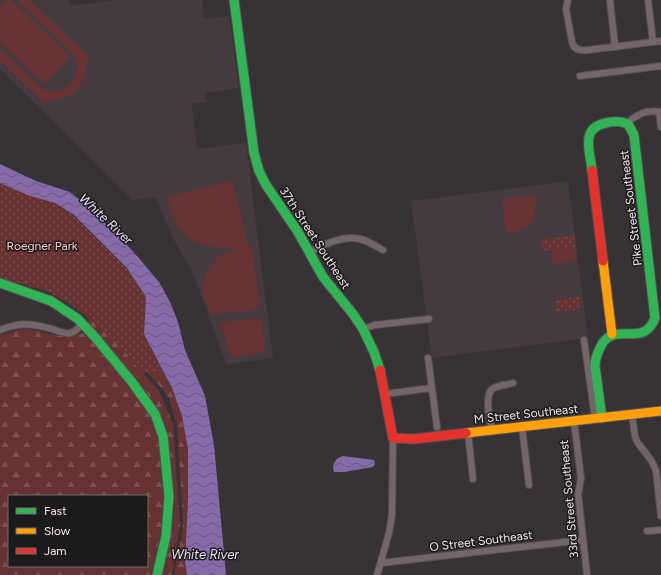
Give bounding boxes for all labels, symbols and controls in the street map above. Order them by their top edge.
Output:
street label: Pike Street Southeast [617,149,645,267]
street label: 37th Street Southeast [277,184,353,292]
water label: White River [76,191,136,248]
park label: Roegner Park [6,239,78,253]
street label: M Street Southeast [473,402,579,426]
street label: 33rd Street Southeast [557,439,581,559]
legend [8,495,148,567]
text: Fast [44,504,67,518]
text: Slow [44,524,71,538]
street label: O Street Southeast [429,528,534,554]
text: Jam [44,544,67,558]
water label: White River [171,547,239,562]

